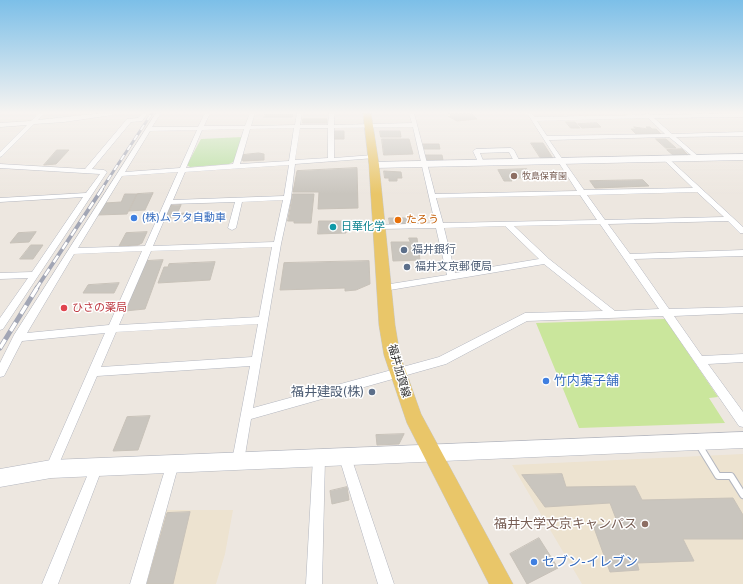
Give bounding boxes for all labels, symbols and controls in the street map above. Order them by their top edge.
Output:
marker: 牧島保育園 [509,171,519,181]
place label: 牧島保育園 [522,171,567,181]
place label: (株)ムラタ自動車 [142,211,226,225]
marker: (株)ムラタ自動車 [129,213,139,223]
place label: たろう [406,213,439,227]
marker: たろう [393,215,403,225]
place label: 日華化学 [341,220,385,234]
marker: 日華化学 [328,222,338,232]
place label: 福井銀行 [412,243,456,257]
marker: 福井銀行 [399,245,409,255]
place label: 福井文京郵便局 [415,260,492,274]
marker: 福井文京郵便局 [402,262,412,272]
place label: ひさの薬局 [72,301,127,315]
marker: ひさの薬局 [59,303,69,313]
street label: 福井加賀線 [385,343,413,399]
place label: 竹内菓子舗 [554,373,619,389]
marker: 竹内菓子舗 [541,376,551,386]
place label: 福井建設(株) [291,384,364,400]
marker: 福井建設(株) [367,387,377,397]
place label: 福井大学文京キャンパス [494,516,637,532]
marker: 福井大学文京キャンパス [640,519,650,529]
place label: セブン-イレブン [542,554,638,570]
marker: セブン-イレブン [529,557,539,567]

